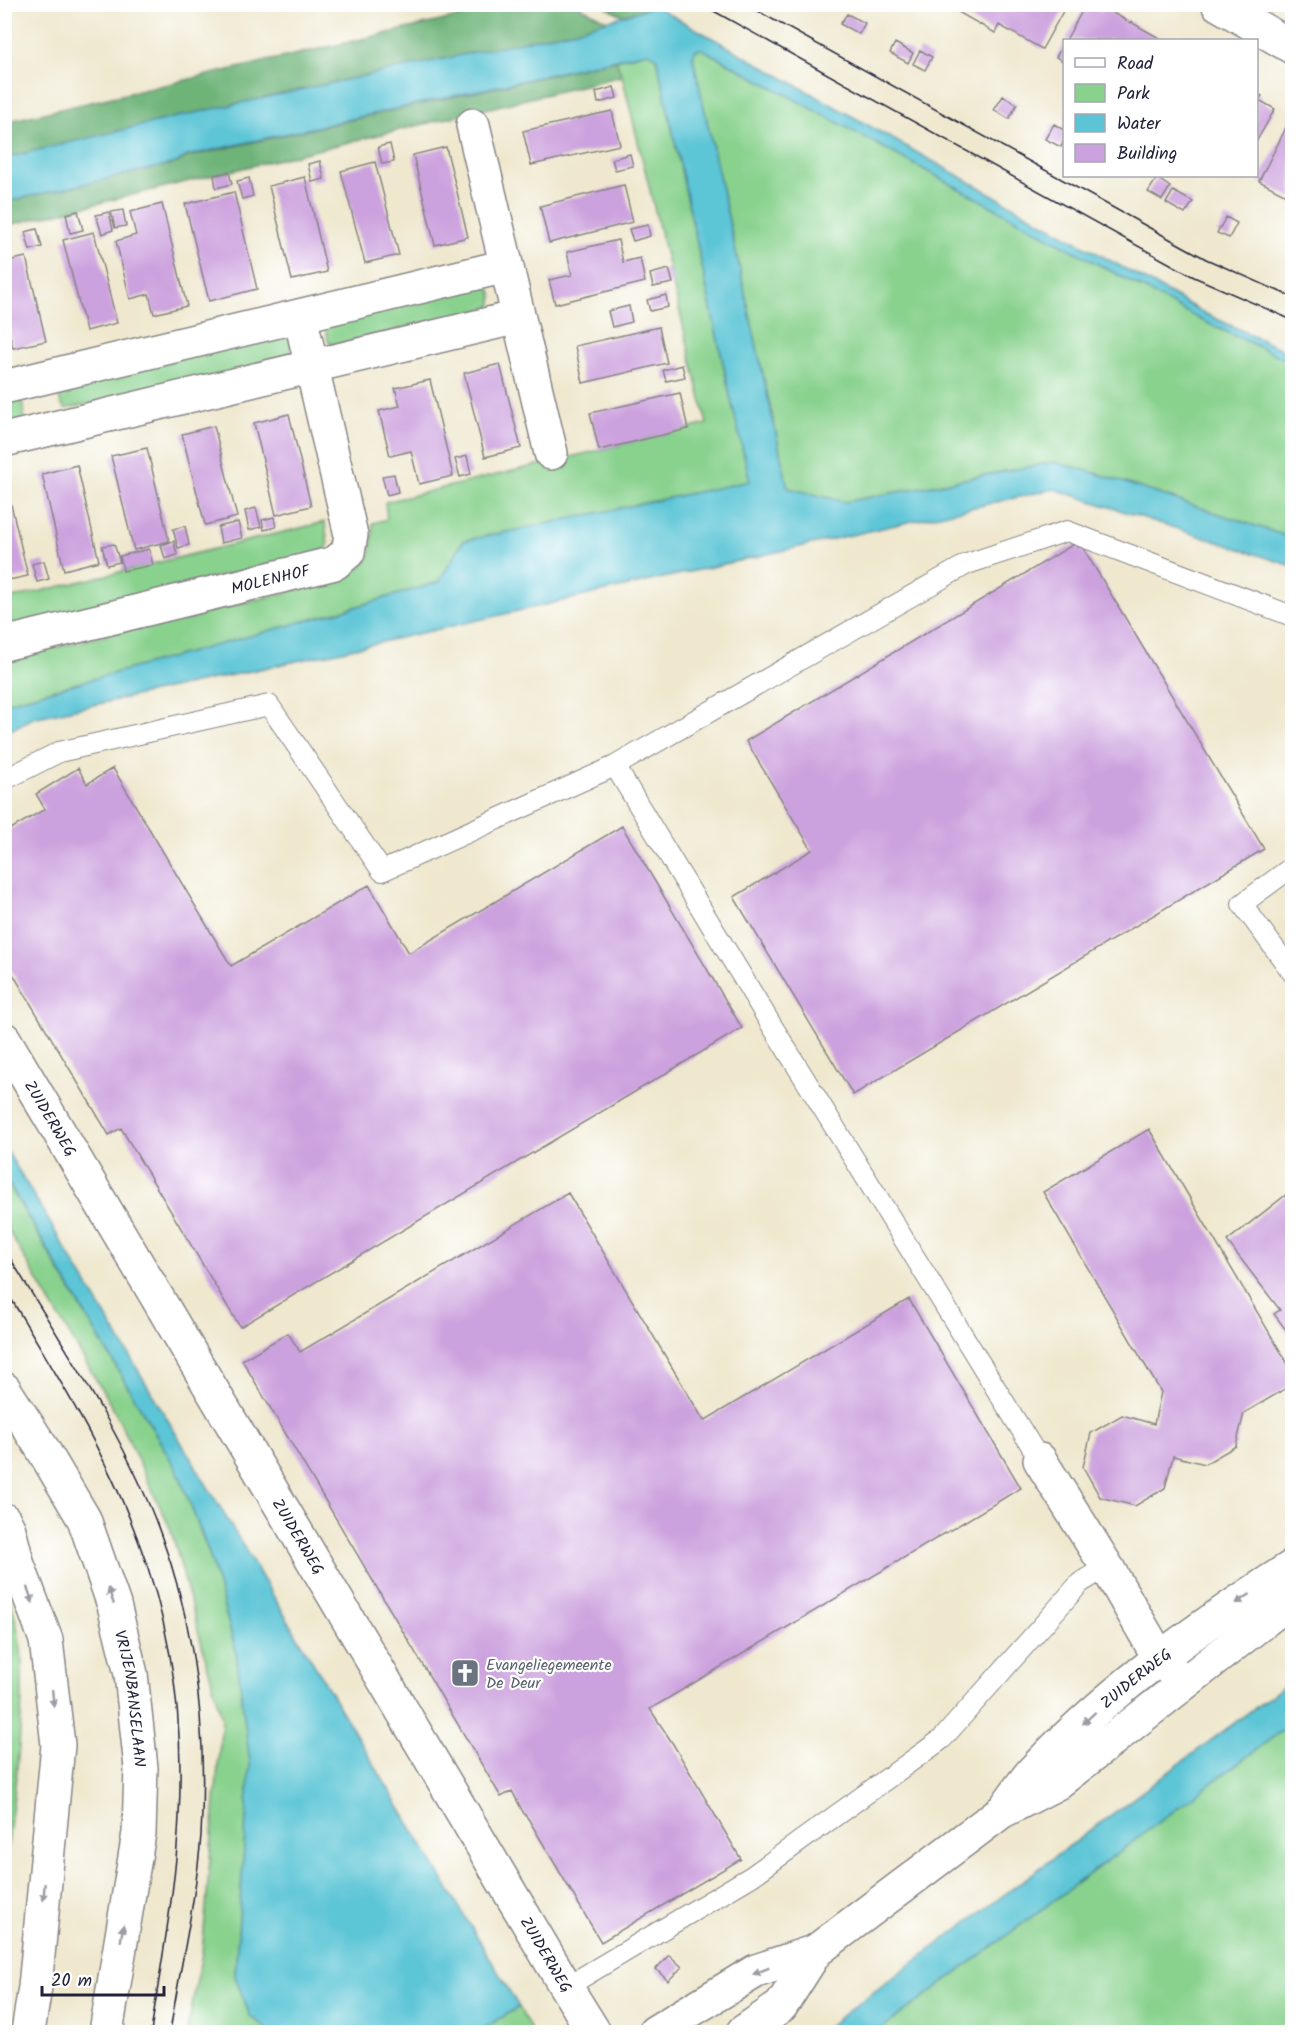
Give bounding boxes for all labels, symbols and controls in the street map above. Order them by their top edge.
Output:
legend [1063,39,1258,177]
text: Road [1117,50,1154,79]
text: Park [1117,80,1150,109]
text: Water [1117,110,1162,139]
text: Building [1117,140,1177,169]
street label: MOLENHOF [229,558,314,602]
street label: ZUIDERWEG [17,1076,82,1162]
street label: ZUIDERWEG [265,1494,330,1580]
one-way arrow [25,1587,35,1605]
one-way arrow [105,1587,115,1605]
one-way arrow [1235,1593,1251,1604]
street label: VRIJENBANSELAAN [107,1628,152,1768]
street label: ZUIDERWEG [1095,1643,1177,1715]
place label: Evangeliegemeente De Deur [486,1653,612,1696]
church icon: Evangeliegemeente De Deur [449,1657,481,1689]
one-way arrow [48,1689,58,1708]
one-way arrow [1082,1711,1097,1724]
one-way arrow [39,1883,49,1902]
street label: ZUIDERWEG [513,1912,578,1998]
one-way arrow [118,1924,127,1943]
scale bar [42,1959,164,1997]
text: 20 m [51,1967,92,1996]
one-way arrow [752,1967,770,1976]

